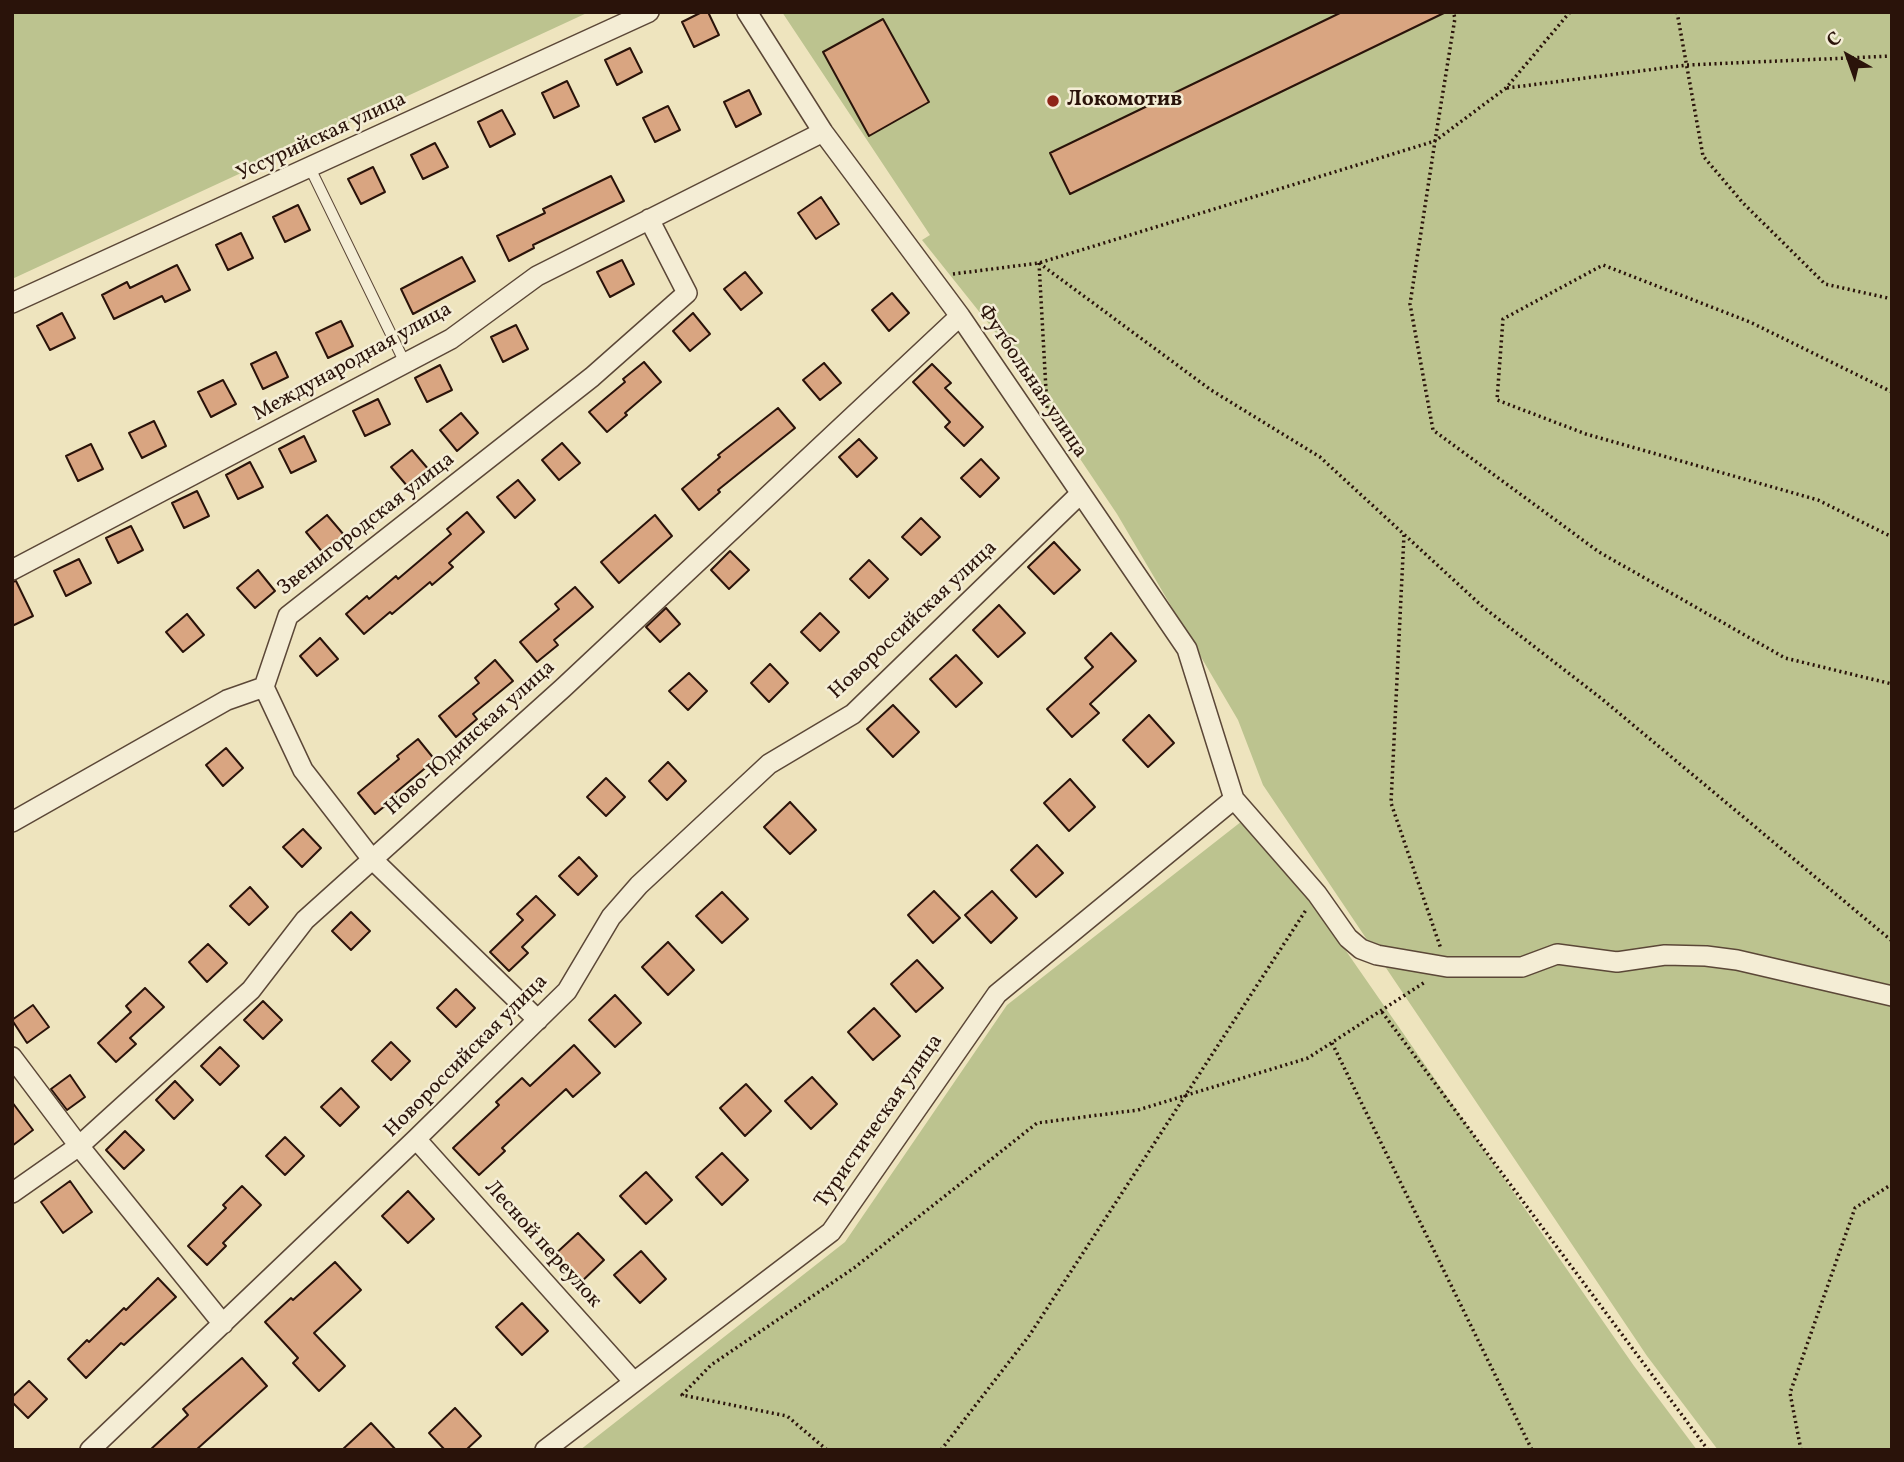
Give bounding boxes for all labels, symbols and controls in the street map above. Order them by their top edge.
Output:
north arrow [1813,21,1883,91]
text: С [1821,26,1848,54]
street label: Уссурийская улица [233,88,411,188]
place label: Локомотив [1067,88,1182,114]
marker: Локомотив [1045,93,1061,109]
street label: Международная улица [249,298,457,428]
street label: Футбольная улица [970,300,1092,464]
street label: Звенигородская улица [273,448,461,602]
street label: Новороссийская улица [825,536,1003,706]
street label: Ново-Юдинская улица [381,656,561,822]
street label: Новороссийская улица [380,970,554,1144]
street label: Туристическая улица [811,1030,949,1214]
street label: Лесной переулок [478,1176,606,1314]

